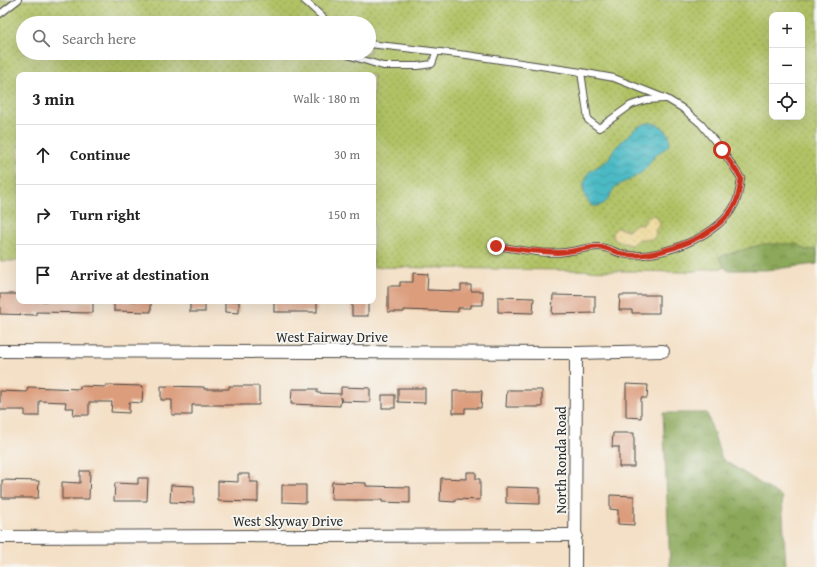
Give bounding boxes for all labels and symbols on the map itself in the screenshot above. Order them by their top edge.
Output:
route start [713,141,731,159]
route end [487,237,505,255]
street label: West Fairway Drive [276,327,388,347]
street label: North Ronda Road [551,406,571,514]
street label: West Skyway Drive [233,511,344,531]

